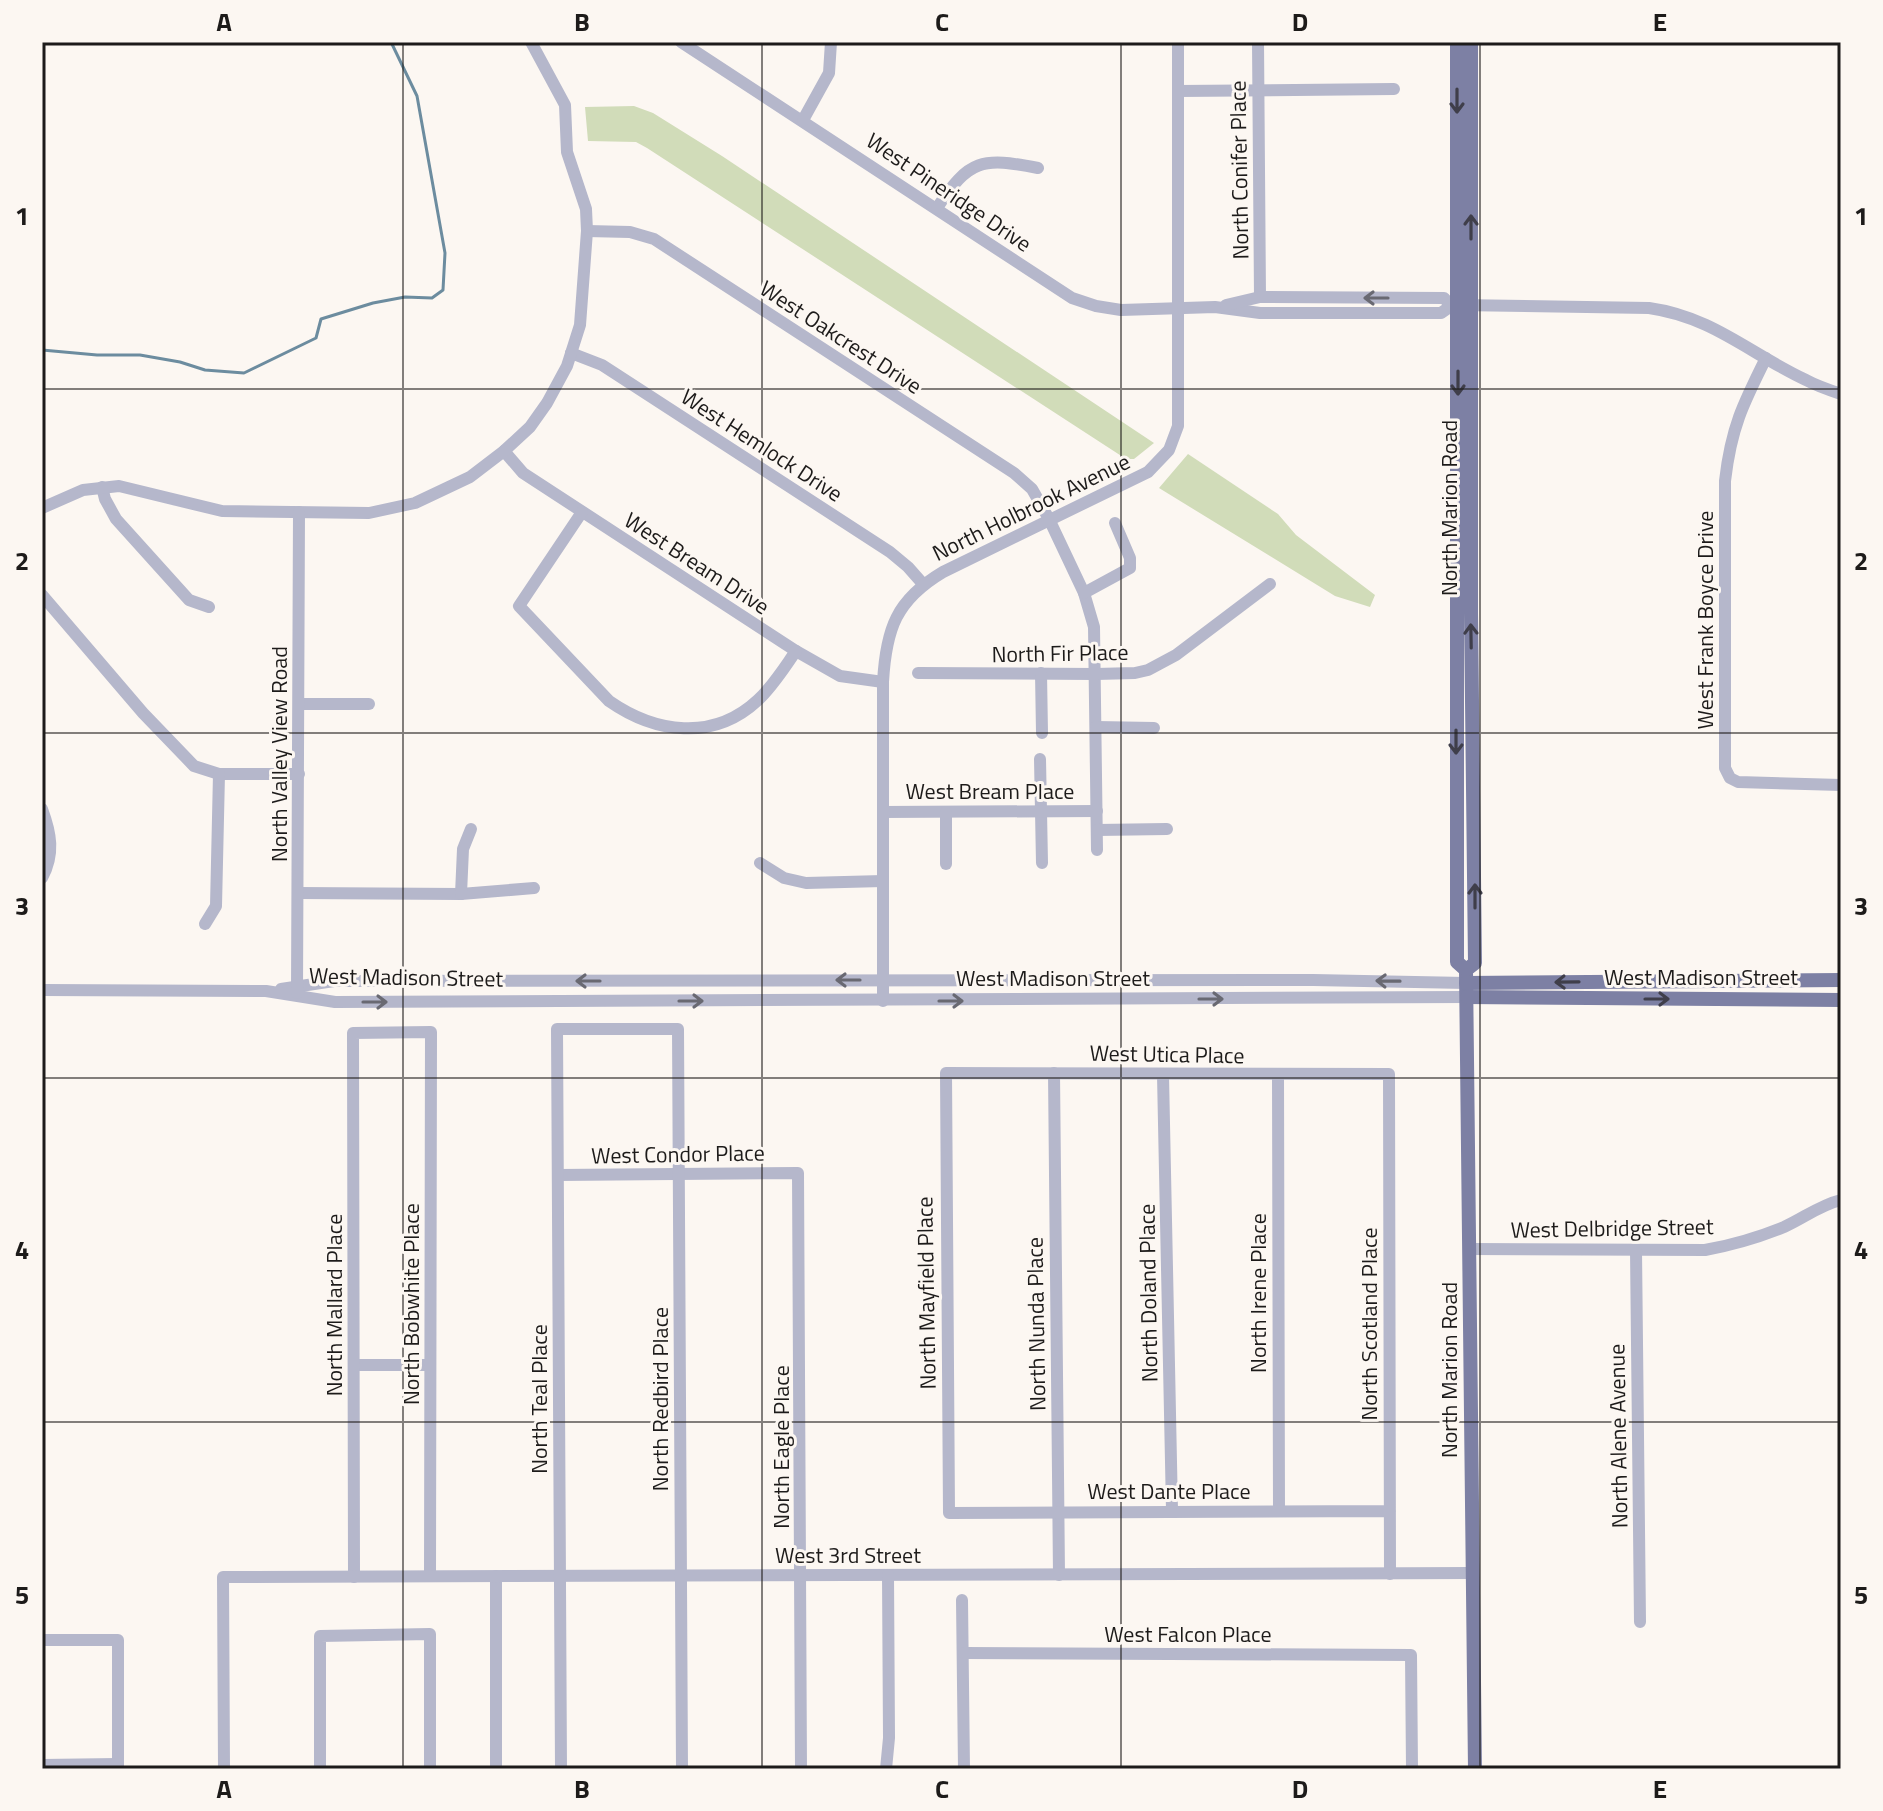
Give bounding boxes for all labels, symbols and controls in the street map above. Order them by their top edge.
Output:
text: A [216,2,232,41]
text: B [574,2,590,41]
text: C [935,2,949,41]
text: D [1292,2,1308,41]
text: E [1653,2,1667,41]
street label: North Conifer Place [1220,80,1258,260]
one-way arrow [1449,87,1465,114]
street label: West Pineridge Drive [859,124,1039,260]
text: 1 [15,196,29,235]
text: 1 [1854,196,1868,235]
one-way arrow [1463,214,1479,241]
street label: West Oakcrest Drive [753,272,929,402]
one-way arrow [1363,290,1390,306]
one-way arrow [1450,369,1465,396]
street label: West Hemlock Drive [674,380,850,510]
street label: North Marion Road [1432,420,1466,596]
street label: North Holbrook Avenue [926,444,1136,570]
street label: West Bream Drive [618,503,776,623]
street label: West Frank Boyce Drive [1688,511,1722,729]
text: 2 [15,541,29,580]
text: 2 [1854,541,1868,580]
one-way arrow [1463,623,1479,650]
street label: North Fir Place [991,635,1129,671]
street label: North Valley View Road [262,646,296,862]
one-way arrow [1448,728,1464,755]
street label: West Bream Place [906,774,1074,808]
one-way arrow [1467,883,1483,910]
text: 3 [15,886,29,925]
text: 3 [1854,886,1868,925]
street label: West Madison Street [309,958,504,996]
street label: West Madison Street [1604,960,1798,994]
street label: West Madison Street [956,961,1150,995]
one-way arrow [835,972,862,988]
one-way arrow [575,973,602,989]
one-way arrow [1375,973,1402,989]
one-way arrow [1554,974,1581,989]
one-way arrow [1197,991,1224,1007]
one-way arrow [1643,991,1670,1006]
one-way arrow [677,993,704,1009]
one-way arrow [937,993,964,1009]
one-way arrow [361,994,388,1010]
street label: West Utica Place [1089,1036,1245,1072]
street label: West Condor Place [591,1135,765,1173]
street label: North Mayfield Place [907,1196,945,1390]
street label: North Bobwhite Place [394,1203,428,1405]
street label: North Doland Place [1129,1204,1167,1382]
street label: West Delbridge Street [1510,1209,1714,1247]
street label: North Irene Place [1241,1213,1275,1373]
street label: North Mallard Place [317,1214,351,1396]
street label: North Scotland Place [1352,1227,1386,1421]
text: 4 [15,1230,29,1269]
text: 4 [1854,1230,1868,1269]
street label: North Nunda Place [1017,1237,1055,1411]
street label: North Marion Road [1432,1282,1466,1458]
street label: North Redbird Place [643,1307,677,1491]
street label: North Teal Place [522,1324,556,1474]
street label: North Alene Avenue [1599,1344,1637,1528]
street label: North Eagle Place [764,1365,798,1529]
street label: West Dante Place [1087,1474,1251,1508]
street label: West 3rd Street [775,1538,921,1572]
text: 5 [15,1575,29,1614]
text: 5 [1854,1575,1868,1614]
street label: West Falcon Place [1104,1617,1272,1651]
text: A [216,1769,232,1808]
text: B [574,1769,590,1808]
text: C [935,1769,949,1808]
text: D [1292,1769,1308,1808]
text: E [1653,1769,1667,1808]

